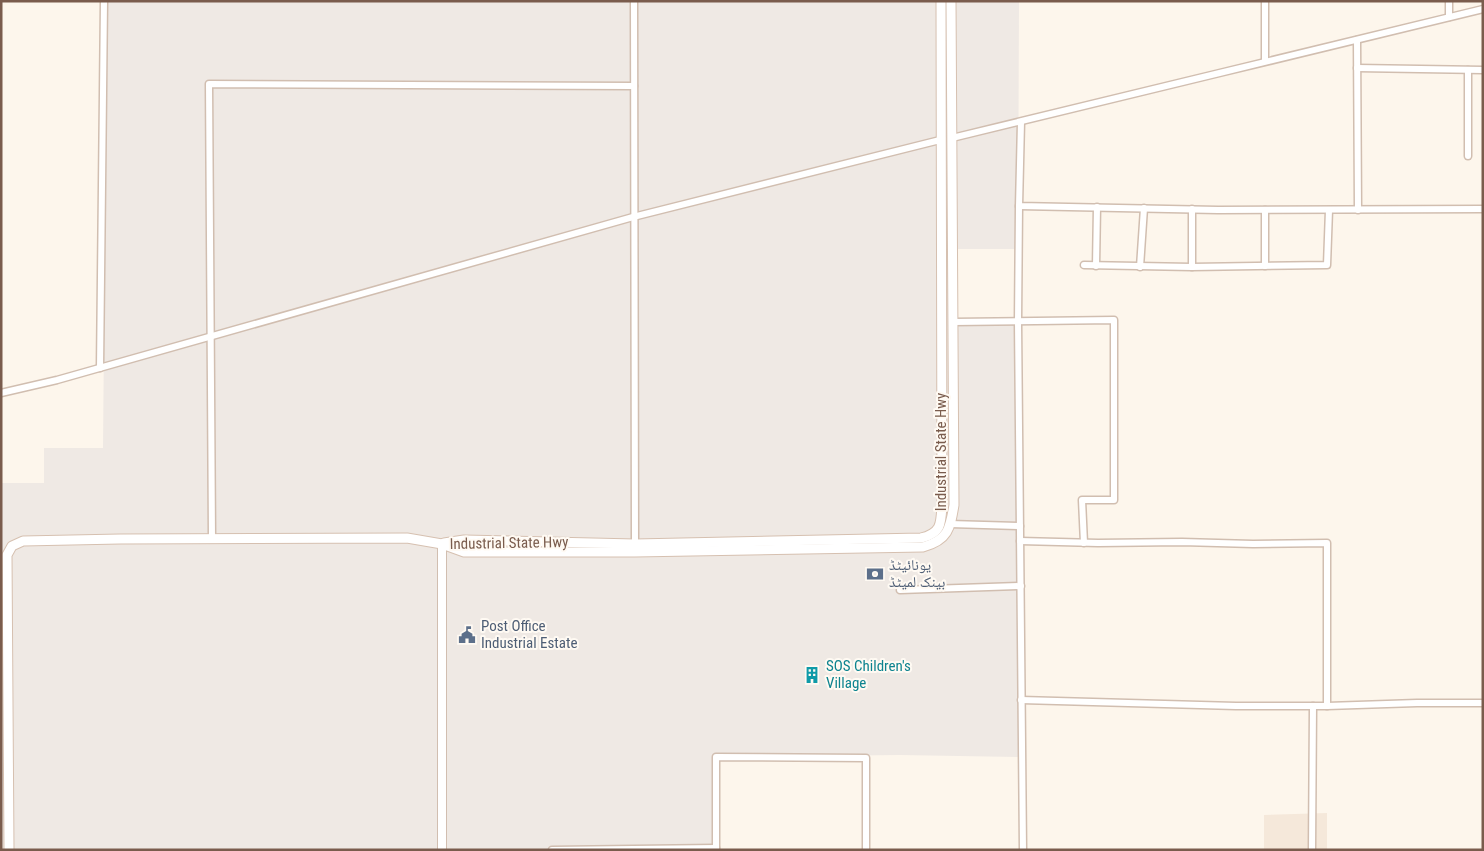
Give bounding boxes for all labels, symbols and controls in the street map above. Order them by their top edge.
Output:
street label: Industrial State Hwy [932,393,950,511]
street label: Industrial State Hwy [450,533,568,553]
place label: یونائیٹڈ بینک لمیٹڈ [889,556,945,591]
bank icon: یونائیٹڈ بینک لمیٹڈ [865,564,885,584]
place label: Post Office Industrial Estate [481,617,577,652]
public building icon: Post Office Industrial Estate [457,625,477,645]
place label: SOS Children's Village [826,657,911,692]
building icon: SOS Children's Village [802,665,822,685]

